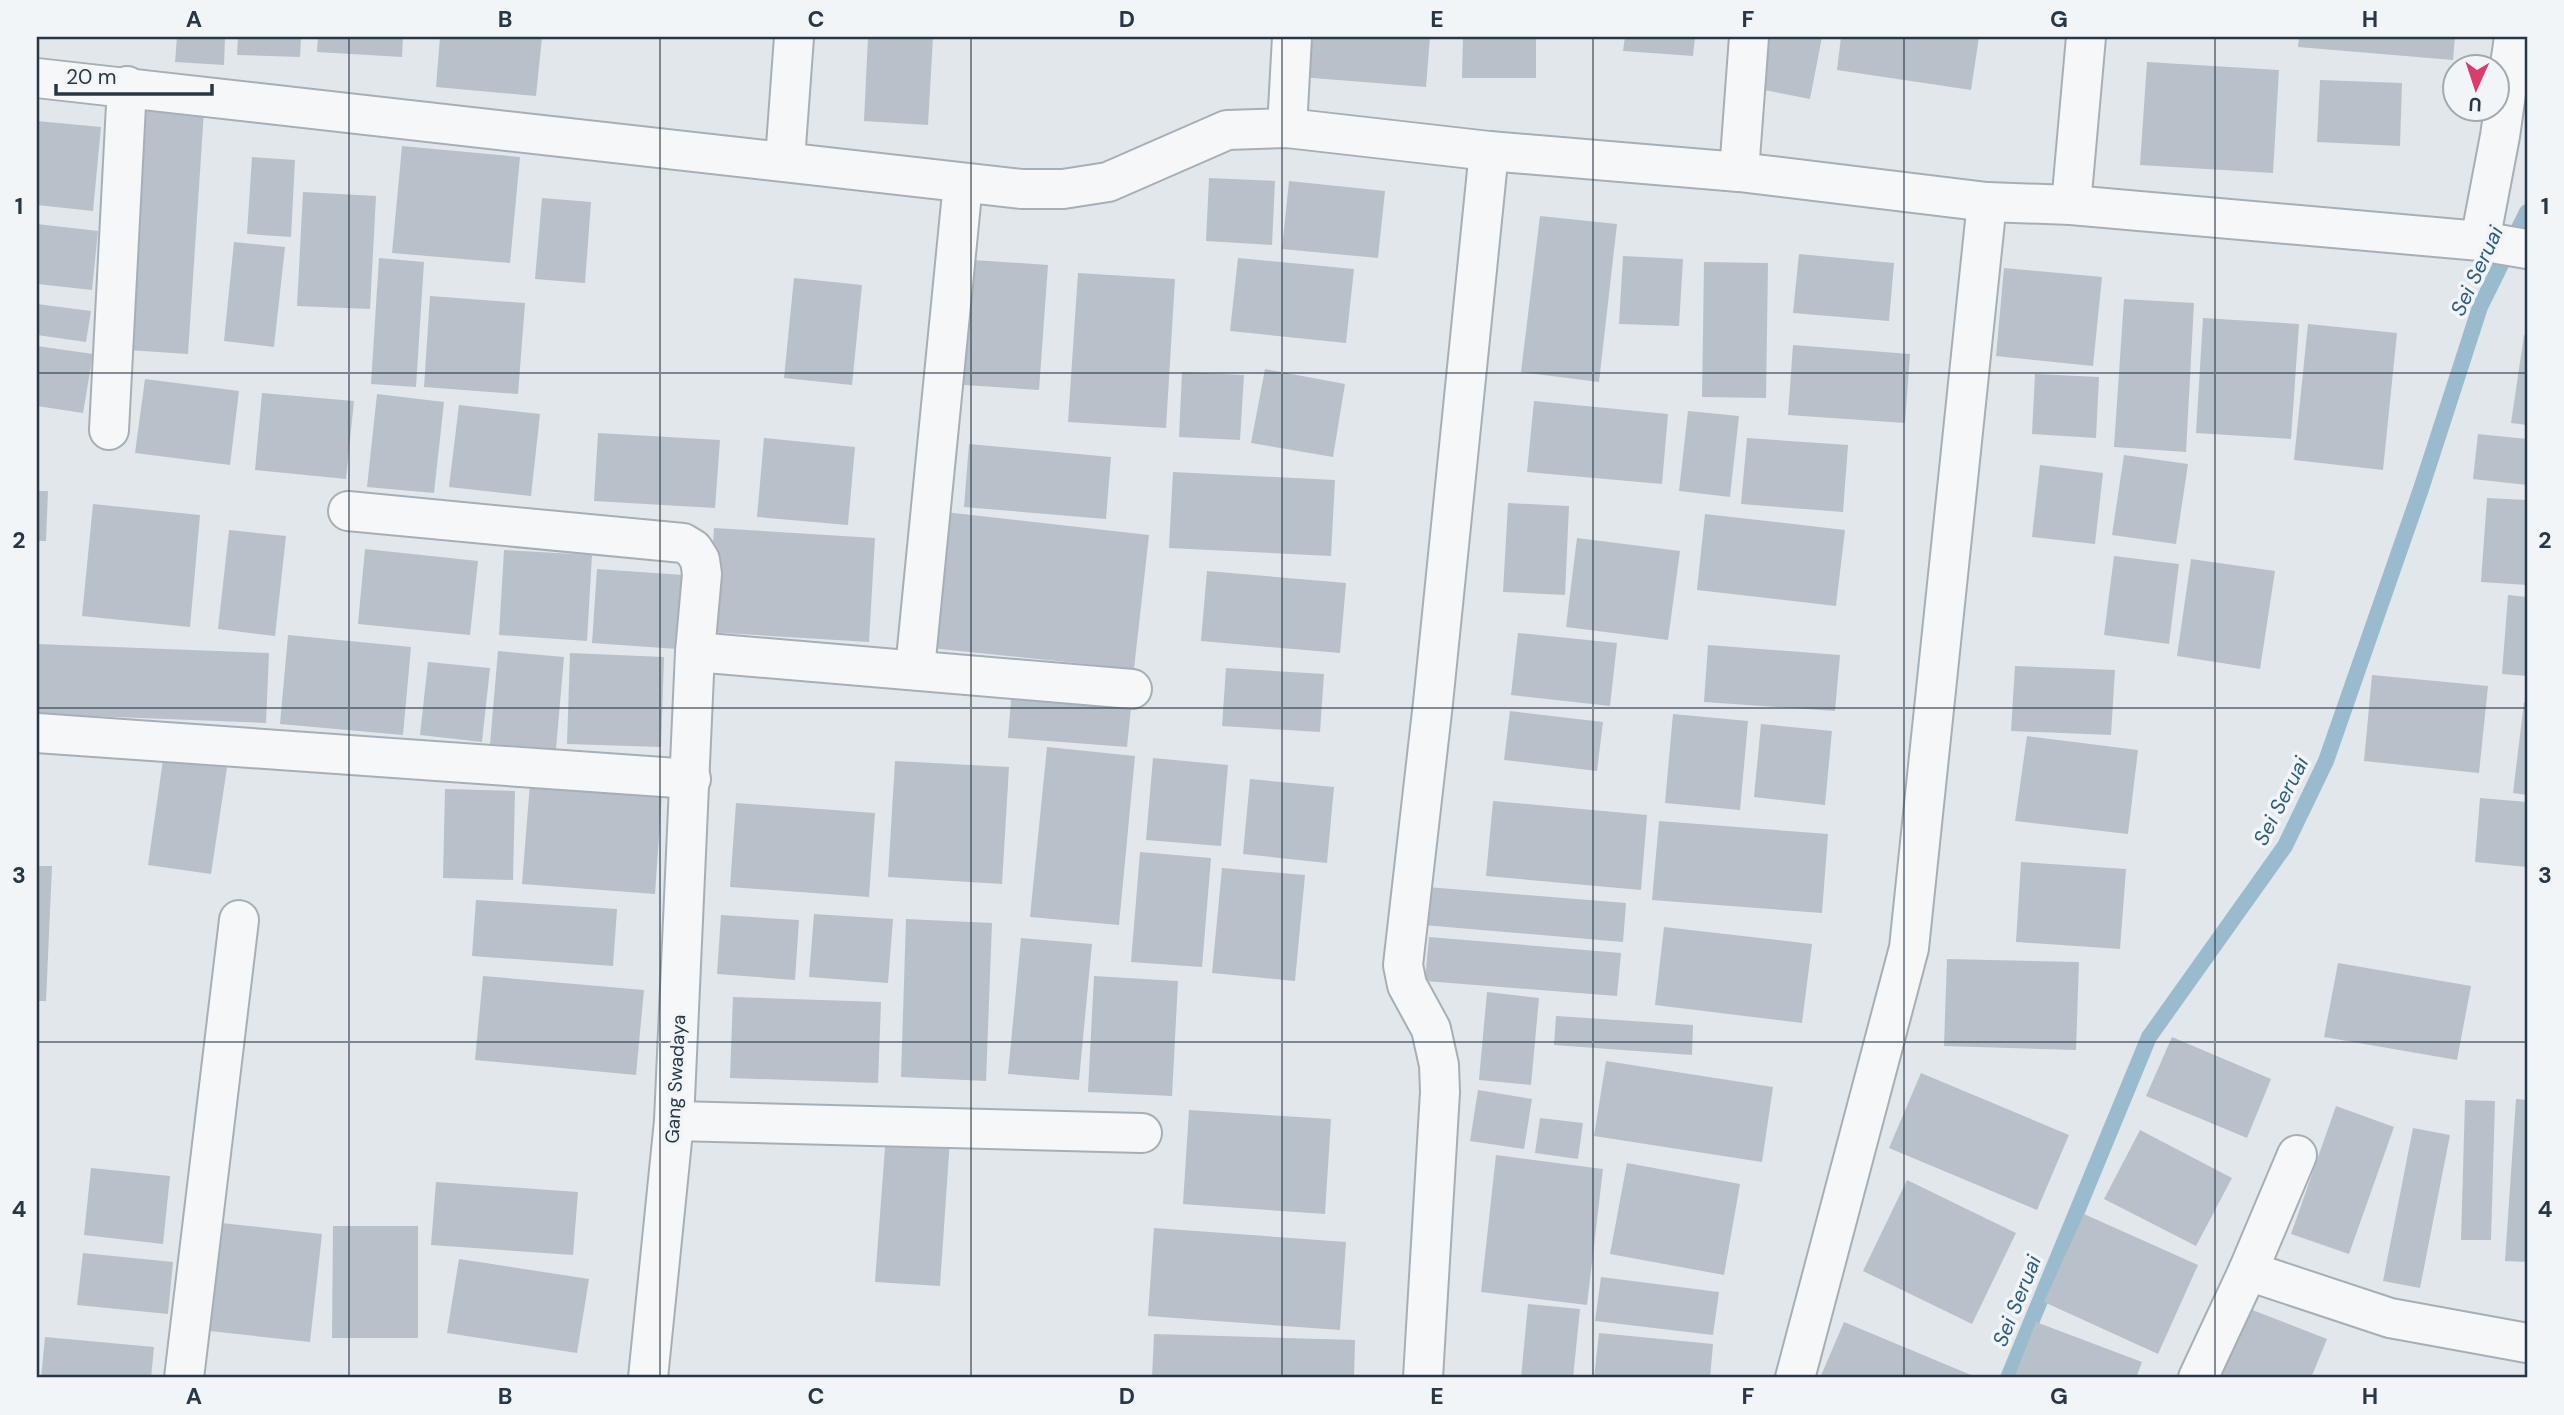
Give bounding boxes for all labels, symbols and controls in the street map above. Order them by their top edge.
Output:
text: A [186,4,202,34]
text: B [498,4,512,34]
text: C [808,4,824,34]
text: D [1119,4,1135,34]
text: E [1430,4,1444,34]
text: F [1742,4,1755,34]
text: G [2050,4,2068,34]
text: H [2362,4,2378,34]
scale bar [56,52,212,96]
north arrow [2442,52,2512,122]
text: 20 m [66,63,117,91]
text: U [2468,92,2482,117]
text: 1 [15,191,23,221]
text: 1 [2541,191,2549,221]
water label: Sei Seruai [2444,221,2510,320]
text: 2 [12,525,26,555]
text: 2 [2538,525,2552,555]
water label: Sei Seruai [2247,751,2316,850]
text: 3 [12,860,26,890]
text: 3 [2538,860,2552,890]
street label: Gang Swadaya [660,1014,691,1144]
text: 4 [12,1194,27,1224]
text: 4 [2538,1194,2553,1224]
water label: Sei Seruai [1986,1250,2048,1351]
text: A [186,1381,202,1411]
text: B [498,1381,512,1411]
text: C [808,1381,824,1411]
text: D [1119,1381,1135,1411]
text: E [1430,1381,1444,1411]
text: F [1742,1381,1755,1411]
text: G [2050,1381,2068,1411]
text: H [2362,1381,2378,1411]

